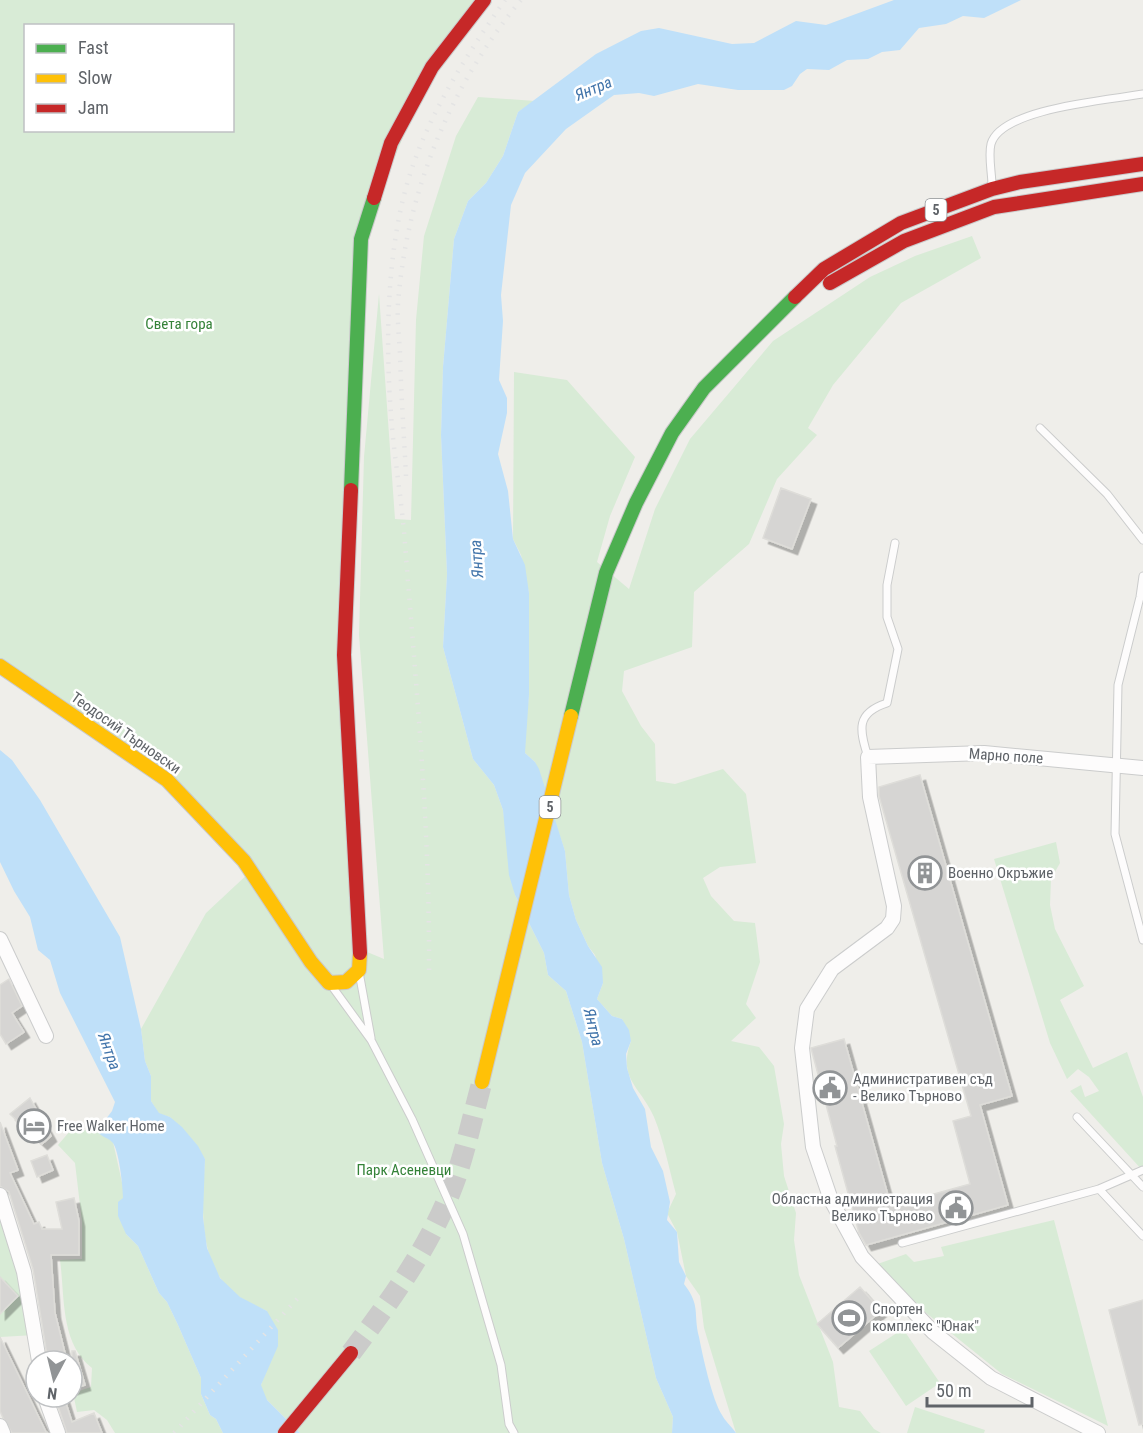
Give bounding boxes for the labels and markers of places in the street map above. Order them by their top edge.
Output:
building icon: Военно Окръжие [907,855,943,891]
place label: Военно Окръжие [948,864,1053,882]
public building icon: Административен съд - Велико Търново [812,1070,848,1106]
place label: Административен съд - Велико Търново [853,1070,993,1105]
hotel icon: Free Walker Home [16,1108,52,1144]
place label: Free Walker Home [57,1117,165,1135]
place label: Областна администрация Велико Търново [772,1190,933,1225]
public building icon: Областна администрация Велико Търново [938,1190,974,1226]
sports icon: Спортен комплекс "Юнак" [831,1300,867,1336]
place label: Спортен комплекс "Юнак" [872,1300,979,1335]

